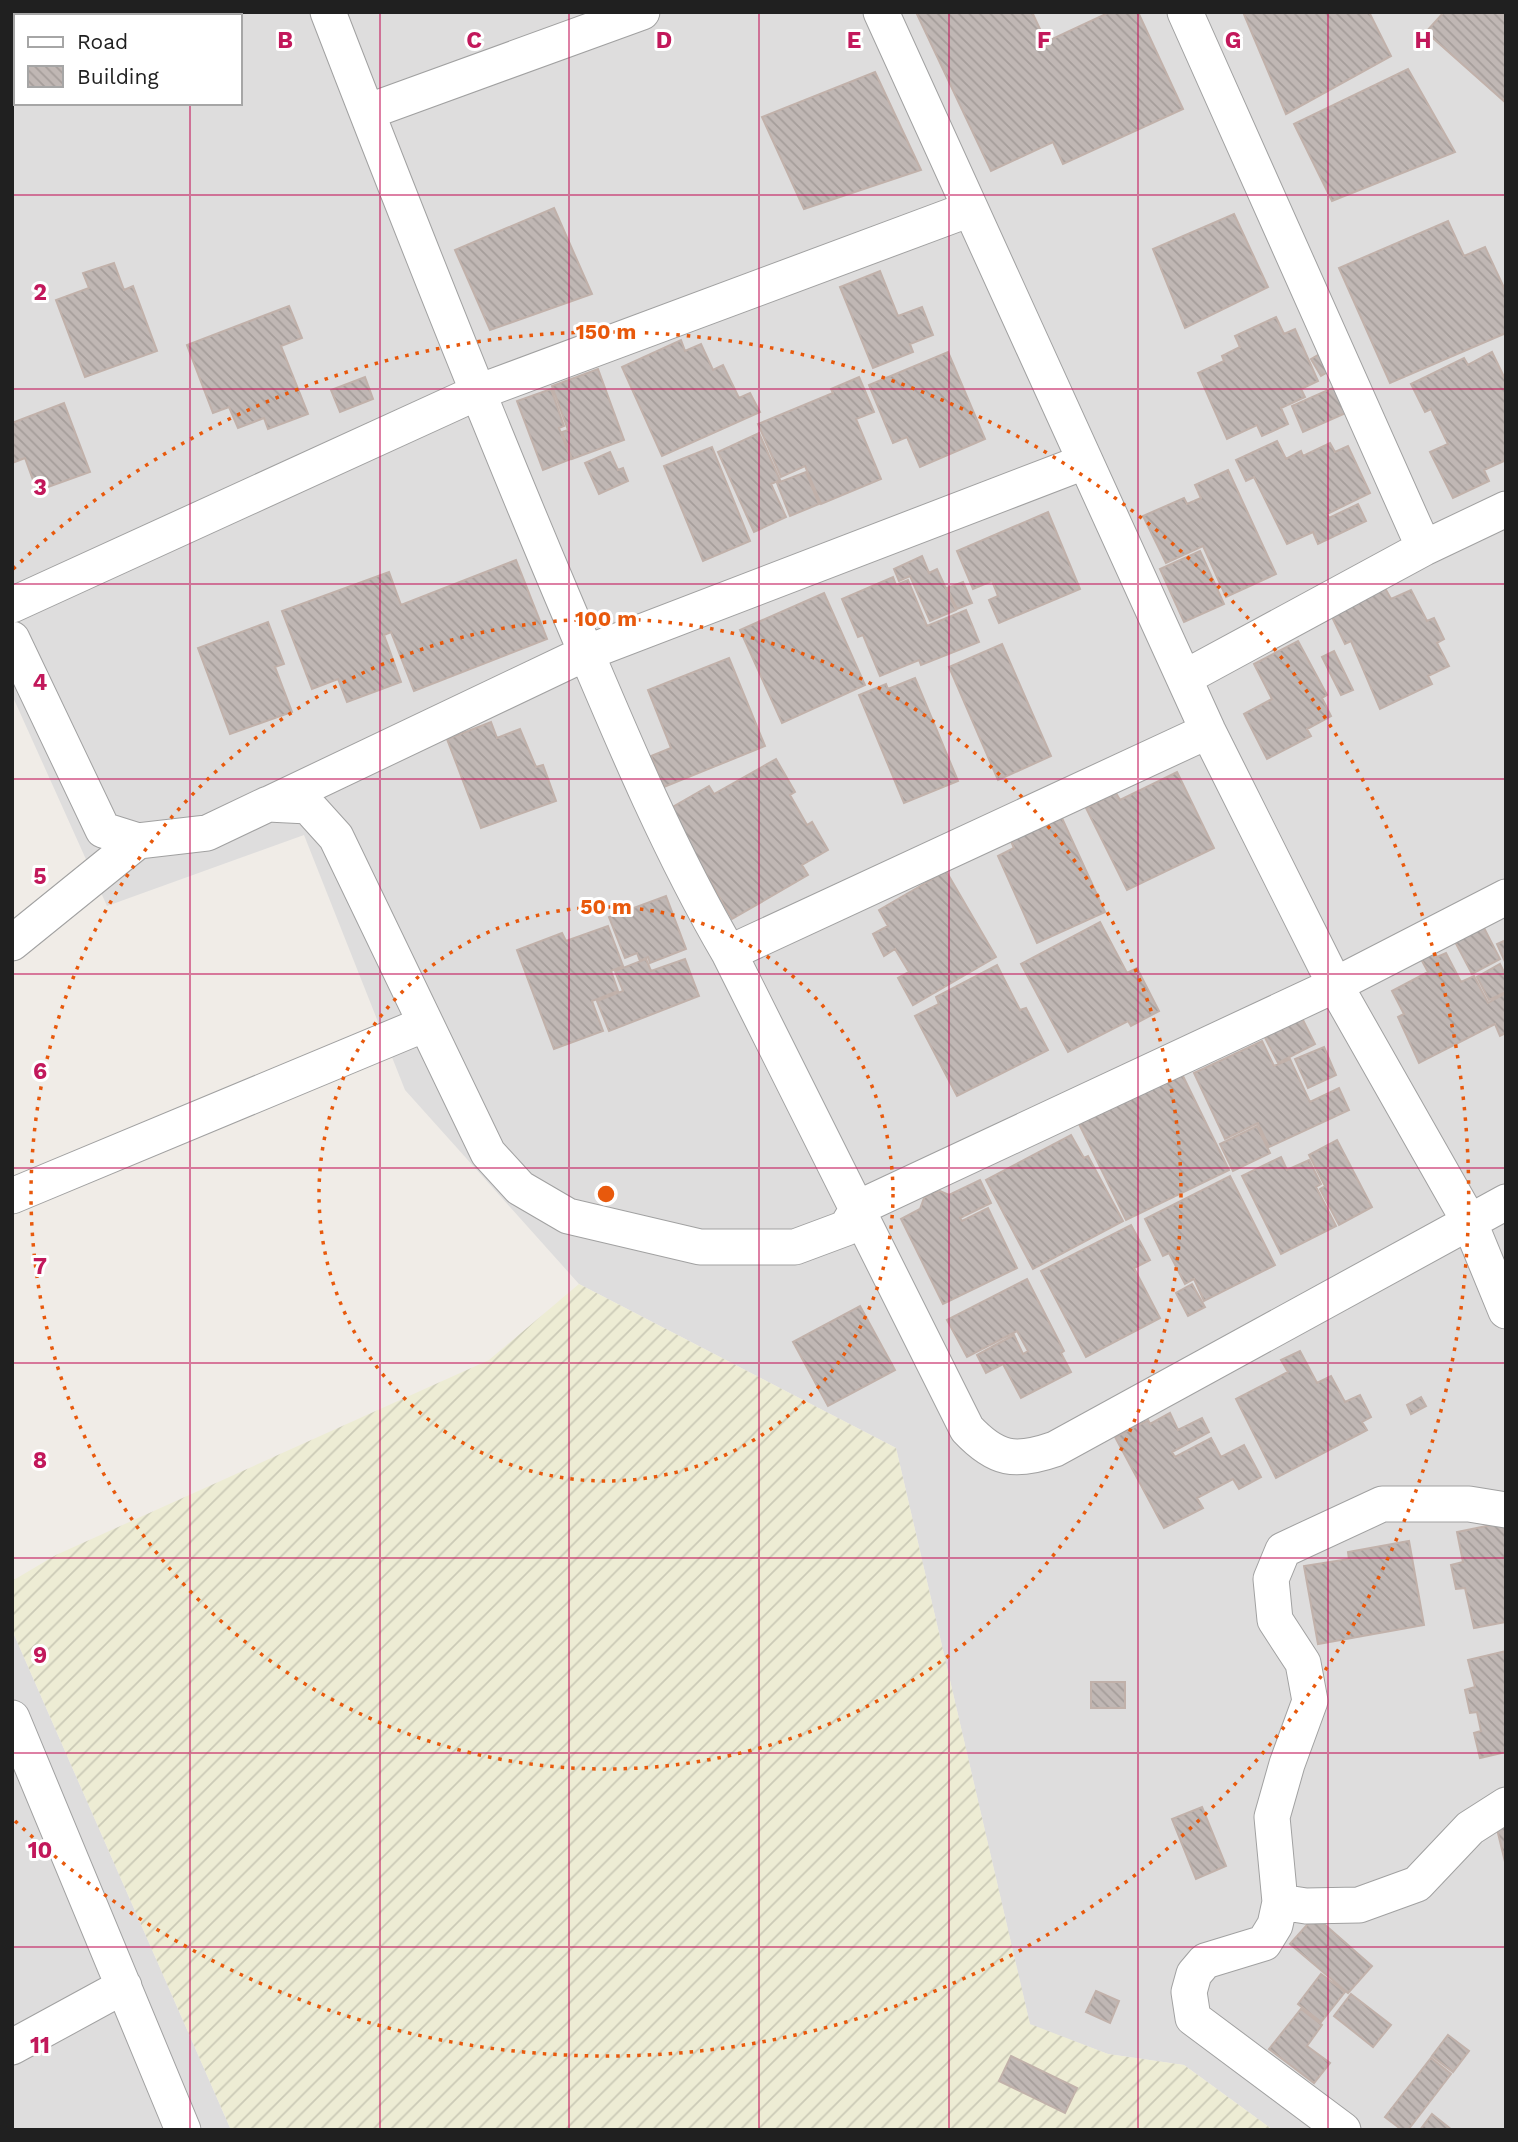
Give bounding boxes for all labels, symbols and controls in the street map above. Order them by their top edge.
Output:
legend [14,14,242,105]
text: B [277,27,293,54]
text: C [466,27,482,54]
text: D [656,27,672,54]
text: E [847,27,861,54]
text: F [1037,27,1051,54]
text: G [1225,27,1241,54]
text: H [1414,27,1432,54]
text: Road [77,29,128,54]
text: Building [77,64,159,89]
text: 2 [33,279,47,306]
text: 150 m [576,319,636,344]
text: 3 [33,474,47,501]
text: 100 m [575,606,637,631]
text: 4 [33,669,48,696]
text: 5 [33,863,47,890]
text: 50 m [580,894,632,919]
text: 6 [33,1058,47,1085]
centre of rings [594,1182,618,1206]
text: 7 [33,1253,47,1280]
text: 8 [33,1447,47,1474]
text: 9 [33,1642,47,1669]
text: 10 [28,1837,52,1864]
text: 11 [30,2032,50,2059]

